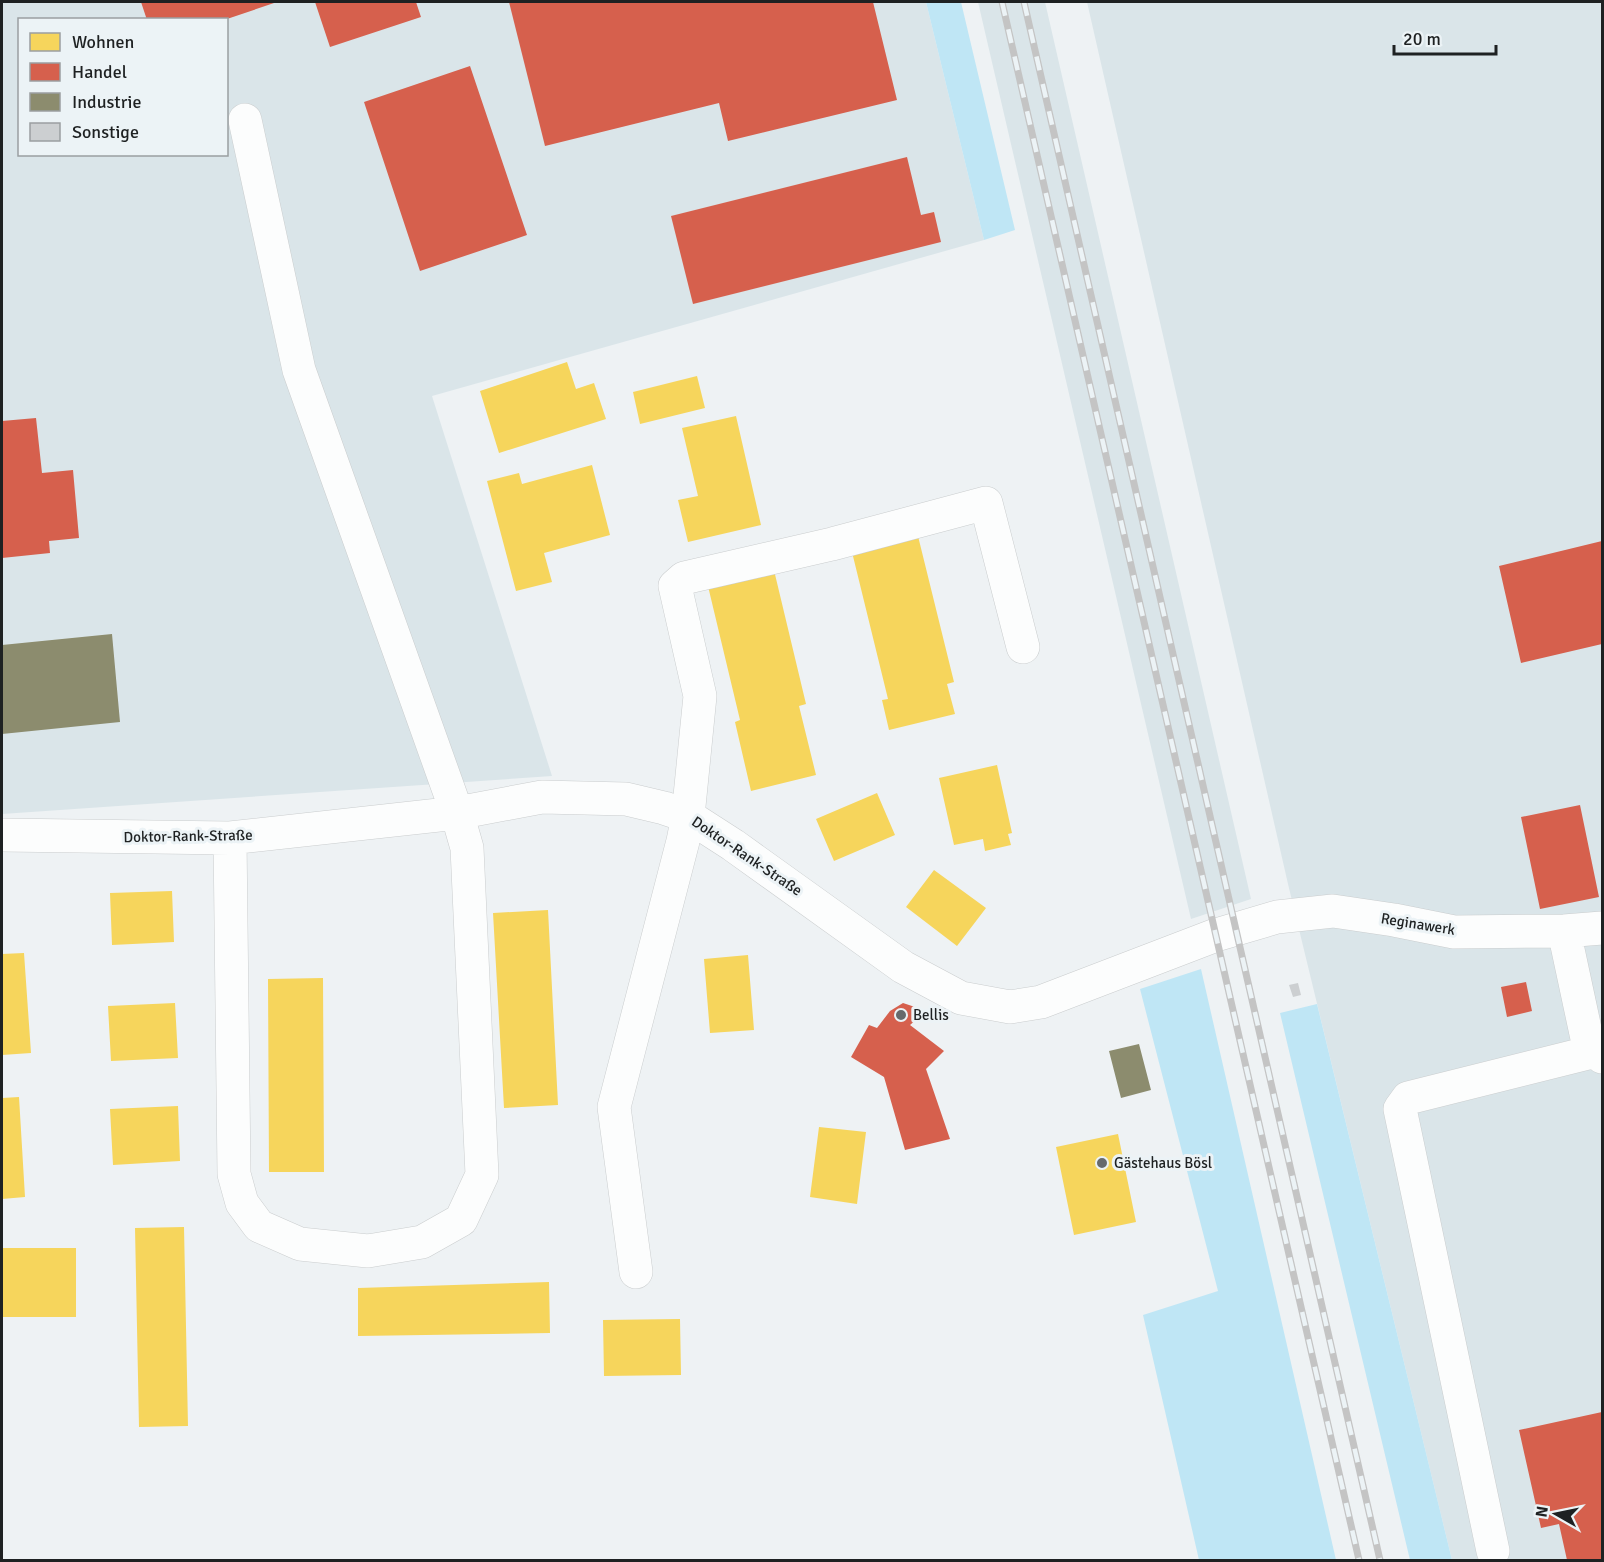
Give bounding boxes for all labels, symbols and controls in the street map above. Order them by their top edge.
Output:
legend [18,18,228,156]
scale bar [1394,18,1496,56]
text: 20 m [1403,28,1441,50]
text: Wohnen [72,31,134,53]
text: Handel [72,61,127,83]
text: Industrie [72,91,142,113]
text: Sonstige [72,121,139,143]
street label: Doktor-Rank-Straße [688,812,806,900]
street label: Doktor-Rank-Straße [123,826,253,846]
street label: Reginawerk [1380,909,1457,939]
place label: Bellis [913,1006,949,1024]
marker: Bellis [894,1008,908,1022]
place label: Gästehaus Bösl [1114,1154,1212,1172]
marker: Gästehaus Bösl [1095,1156,1109,1170]
north arrow [1526,1484,1586,1544]
text: N [1531,1505,1553,1519]

